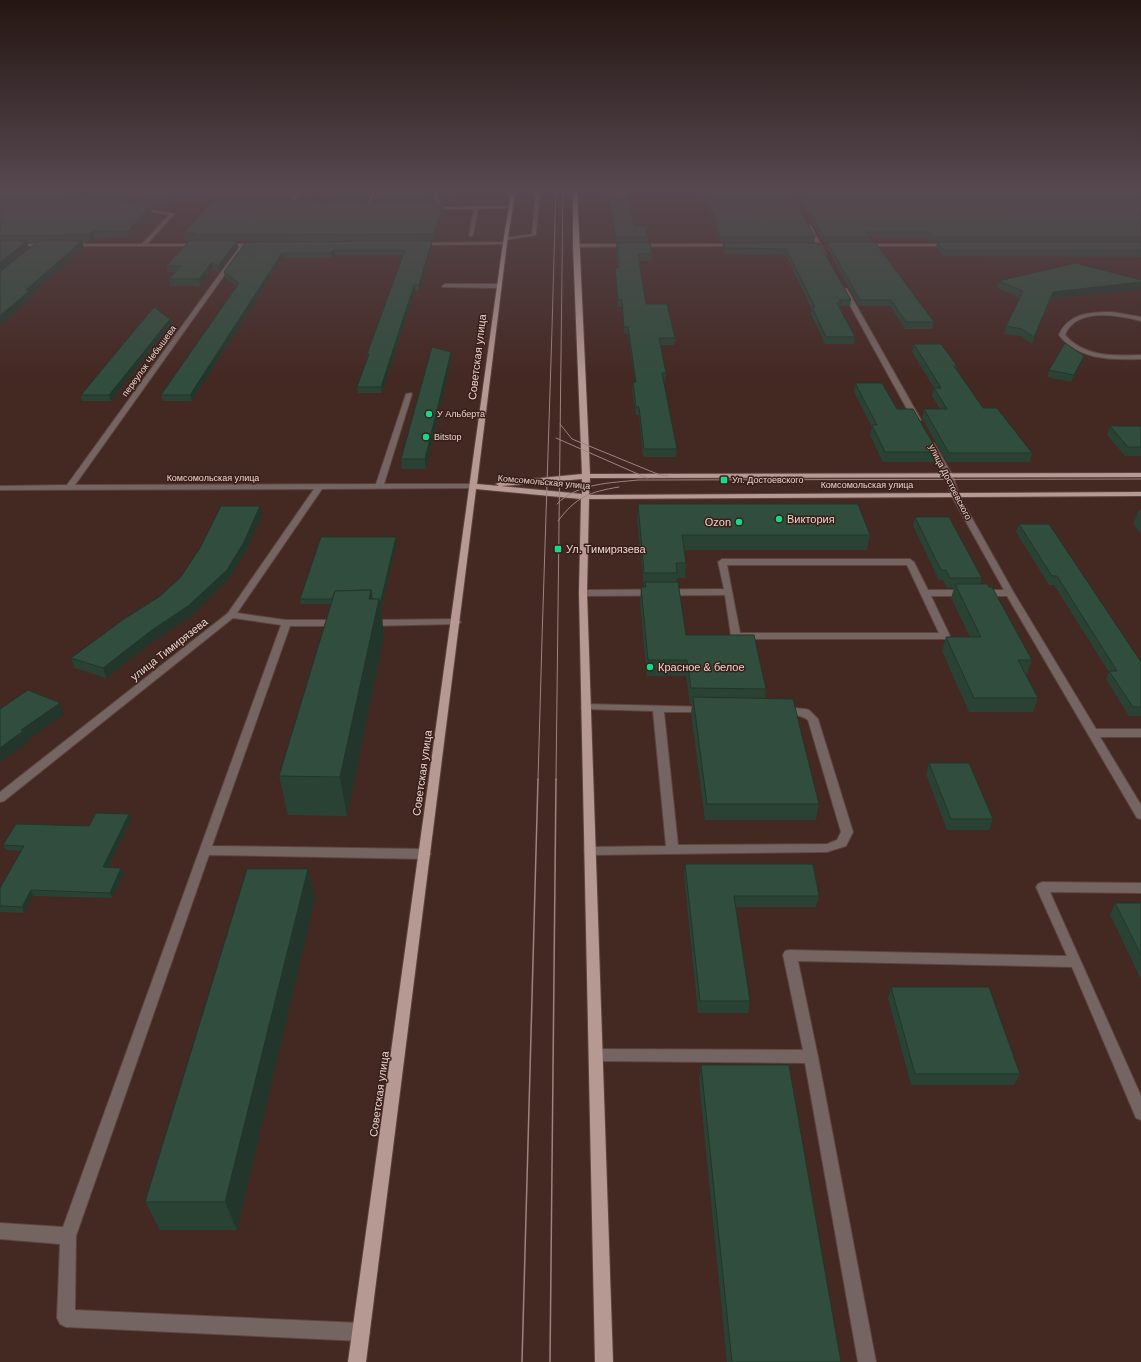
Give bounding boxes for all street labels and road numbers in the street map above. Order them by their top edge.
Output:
street label: Советская улица [466,313,488,401]
street label: переулок Чебышева [120,324,178,398]
street label: улица Достоевского [927,443,973,521]
street label: Комсомольская улица [167,473,259,483]
street label: Комсомольская улица [497,473,591,491]
street label: Комсомольская улица [821,480,913,490]
street label: улица Тимирязева [128,615,211,683]
street label: Советская улица [410,729,434,817]
street label: Советская улица [367,1050,391,1138]

